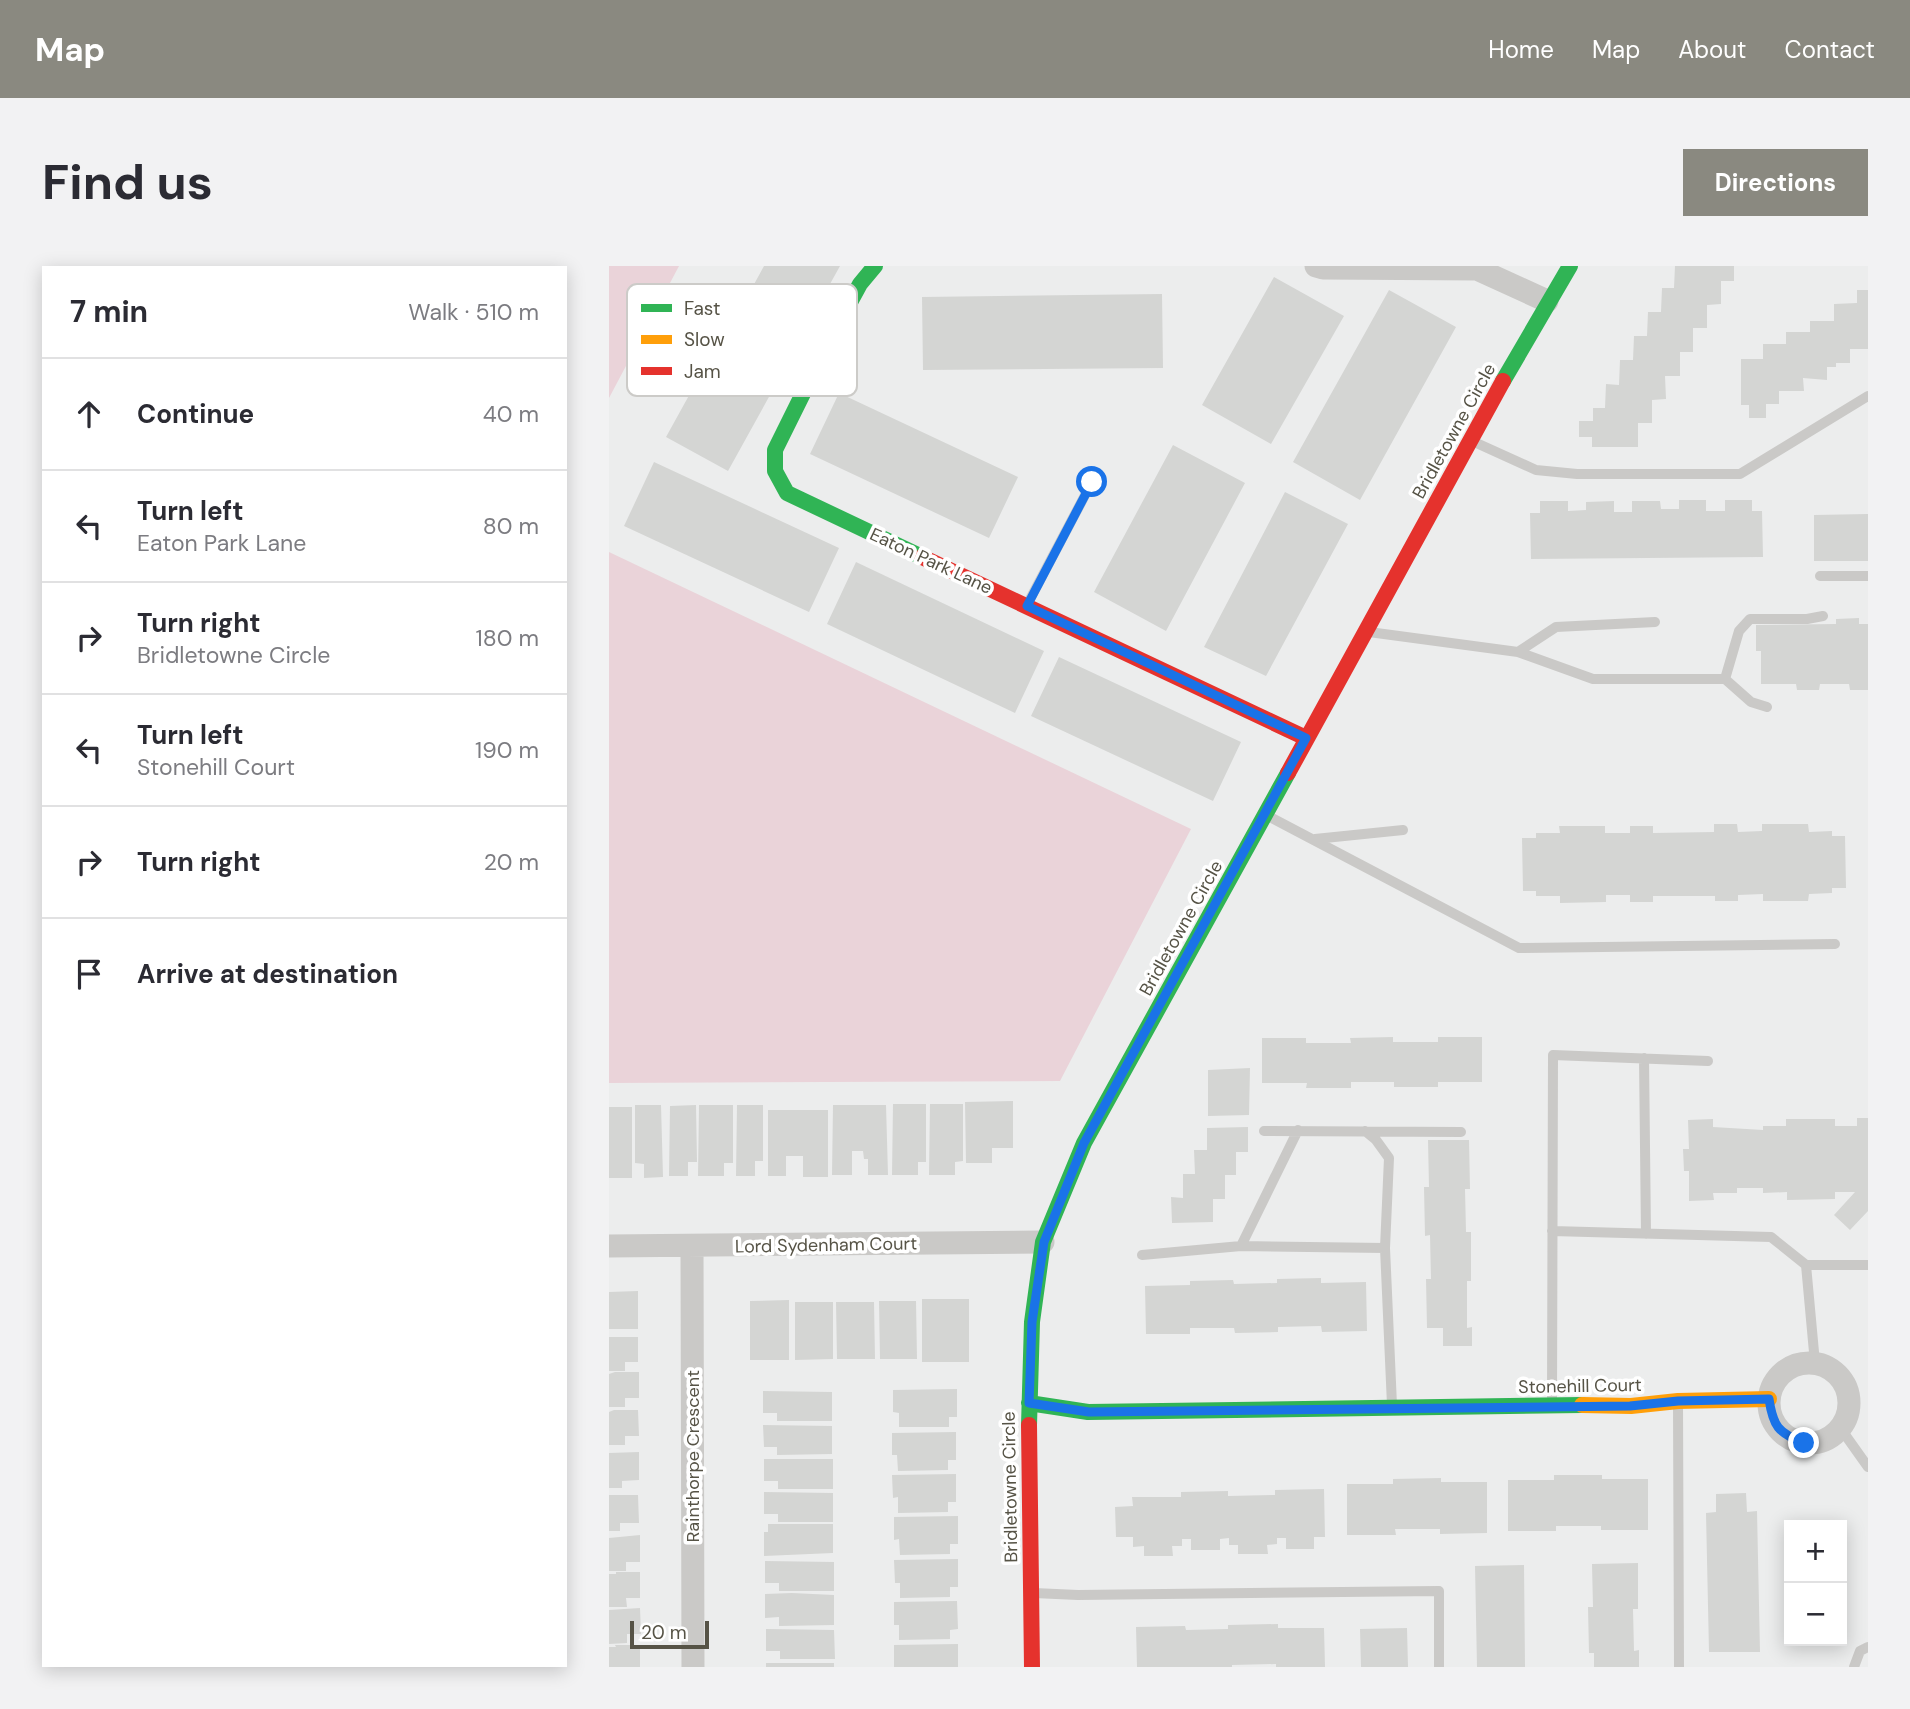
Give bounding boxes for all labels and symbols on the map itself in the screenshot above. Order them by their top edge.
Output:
legend [627,284,857,396]
text: Fast [684,296,720,321]
text: Slow [684,327,725,352]
text: Jam [684,359,721,384]
street label: Bridletowne Circle [1407,359,1501,503]
route start [1076,466,1107,497]
street label: Eaton Park Lane [866,522,996,600]
street label: Bridletowne Circle [1134,856,1228,1000]
street label: Lord Sydenham Court [735,1231,917,1259]
street label: Rainthorpe Crescent [681,1370,705,1542]
street label: Stonehill Court [1518,1373,1642,1399]
street label: Bridletowne Circle [997,1411,1023,1563]
route end [1788,1427,1819,1458]
scale bar [630,1618,709,1650]

